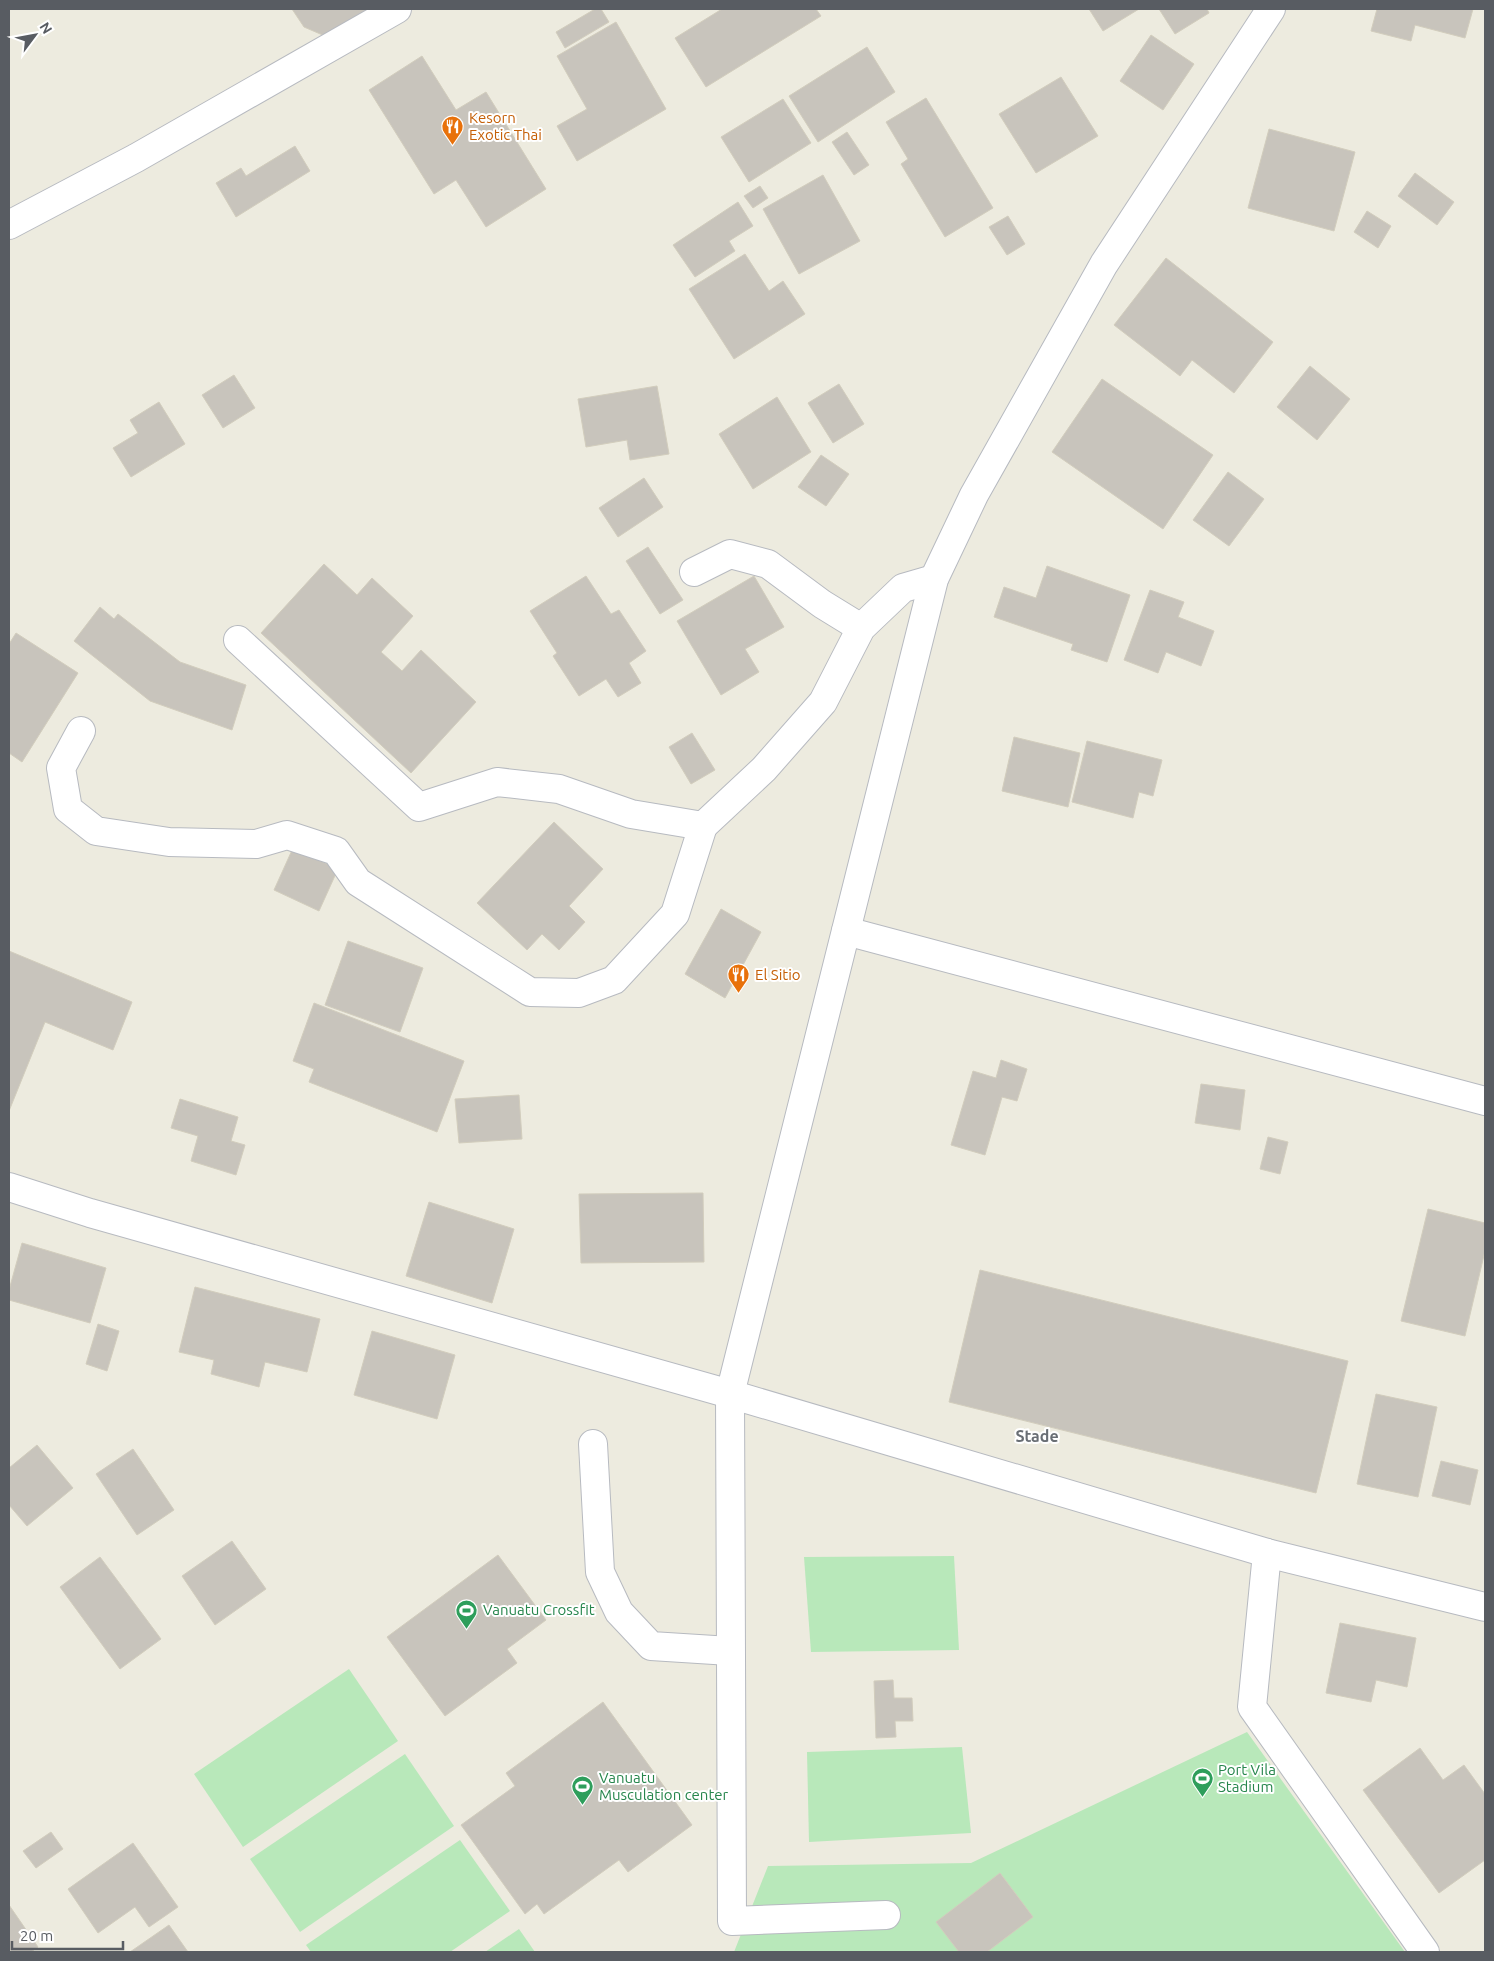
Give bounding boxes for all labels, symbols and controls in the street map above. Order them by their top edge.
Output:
north arrow [10,10,60,60]
text: N [36,19,56,37]
place label: Kesorn Exotic Thai [469,109,542,143]
restaurant icon: Kesorn Exotic Thai [441,115,465,146]
restaurant icon: El Sitio [727,963,751,994]
place label: El Sitio [755,966,801,983]
district label: Stade [1015,1427,1059,1445]
sports icon: Vanuatu Crossfit [455,1598,479,1629]
place label: Vanuatu Crossfit [483,1601,595,1618]
place label: Port Vila Stadium [1218,1761,1276,1795]
sports icon: Port Vila Stadium [1190,1767,1214,1798]
place label: Vanuatu Musculation center [599,1769,729,1803]
sports icon: Vanuatu Musculation center [571,1775,595,1806]
scale bar [12,1918,124,1950]
text: 20 m [20,1927,53,1944]

